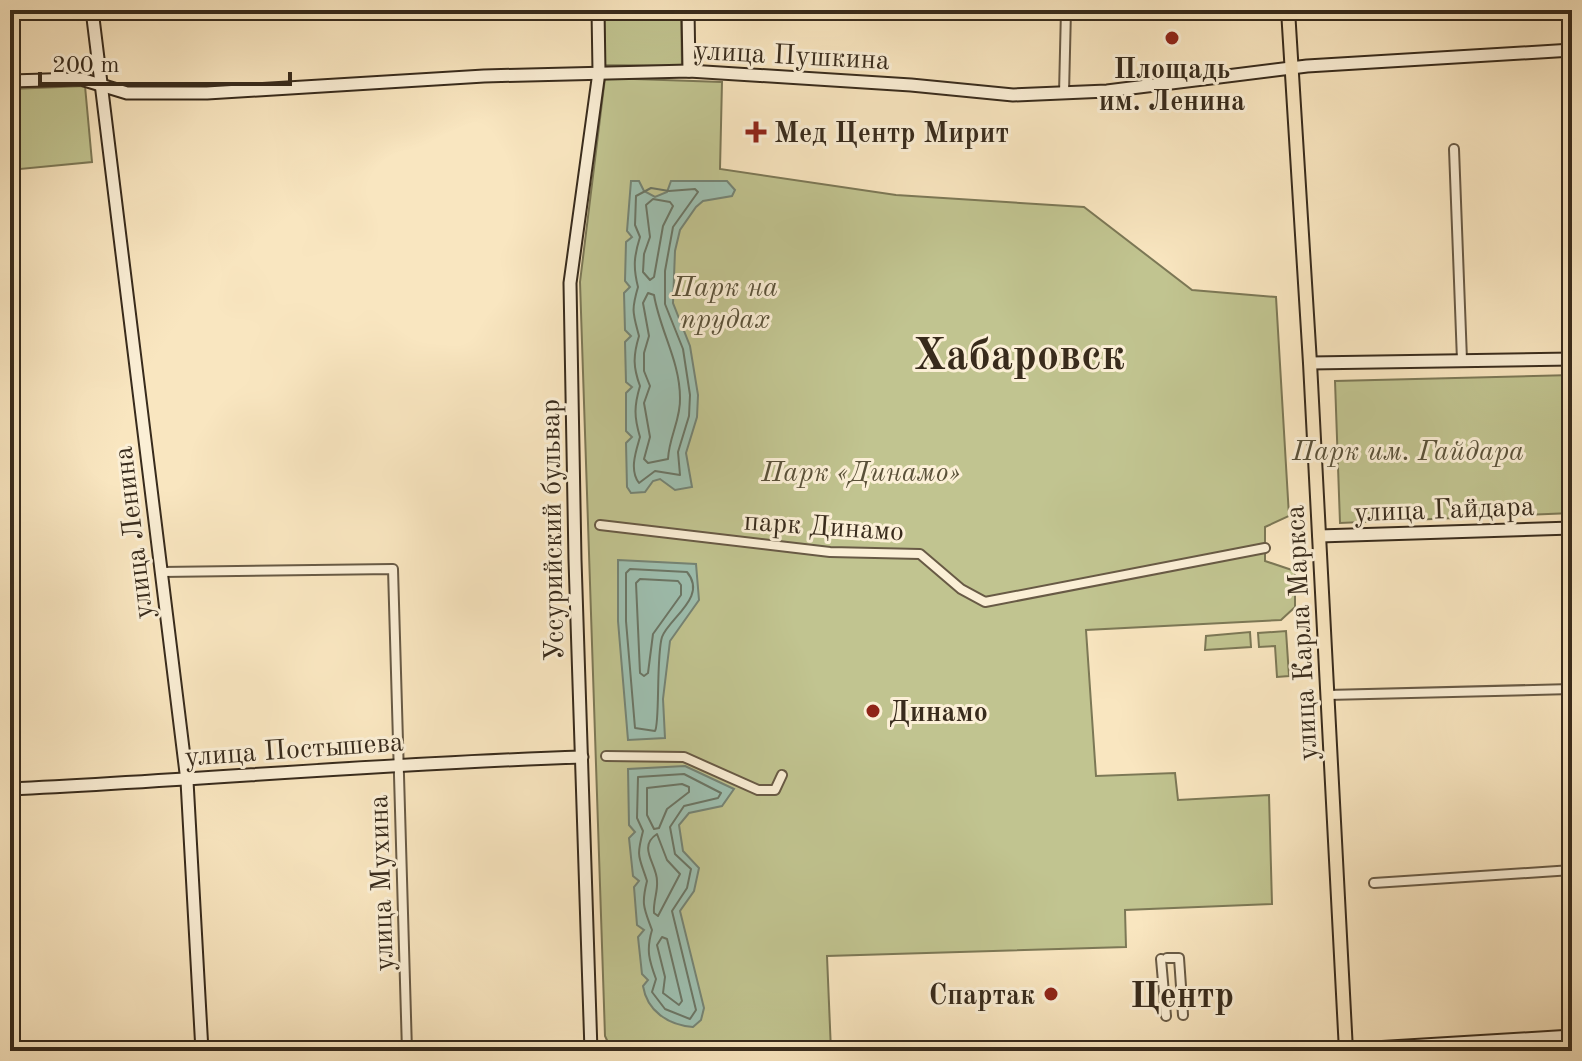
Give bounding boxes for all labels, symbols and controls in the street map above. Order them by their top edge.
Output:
marker: Площадь им. Ленина [1163,29,1181,47]
scale bar [40,36,290,86]
street label: улица Пушкина [693,38,891,76]
text: 200 m [52,54,120,78]
place label: Площадь им. Ленина [1099,57,1245,117]
marker: Мед Центр Мирит [745,121,767,143]
place label: Мед Центр Мирит [774,121,1009,149]
park label: Парк на прудах [671,275,778,335]
district label: Хабаровск [913,335,1125,379]
street label: Уссурийский бульвар [538,399,570,661]
park label: Парк им. Гайдара [1291,439,1524,467]
street label: улица Ленина [110,445,159,621]
park label: Парк «Динамо» [760,460,961,488]
street label: улица Гайдара [1353,494,1535,528]
street label: улица Карла Маркса [1282,504,1324,761]
street label: парк Динамо [743,508,905,548]
place label: Динамо [889,700,988,728]
marker: Динамо [864,702,882,720]
street label: улица Постышева [184,729,405,773]
street label: улица Мухина [366,794,400,972]
district label: Центр [1130,980,1234,1016]
place label: Спартак [929,982,1035,1011]
marker: Спартак [1042,985,1060,1003]

